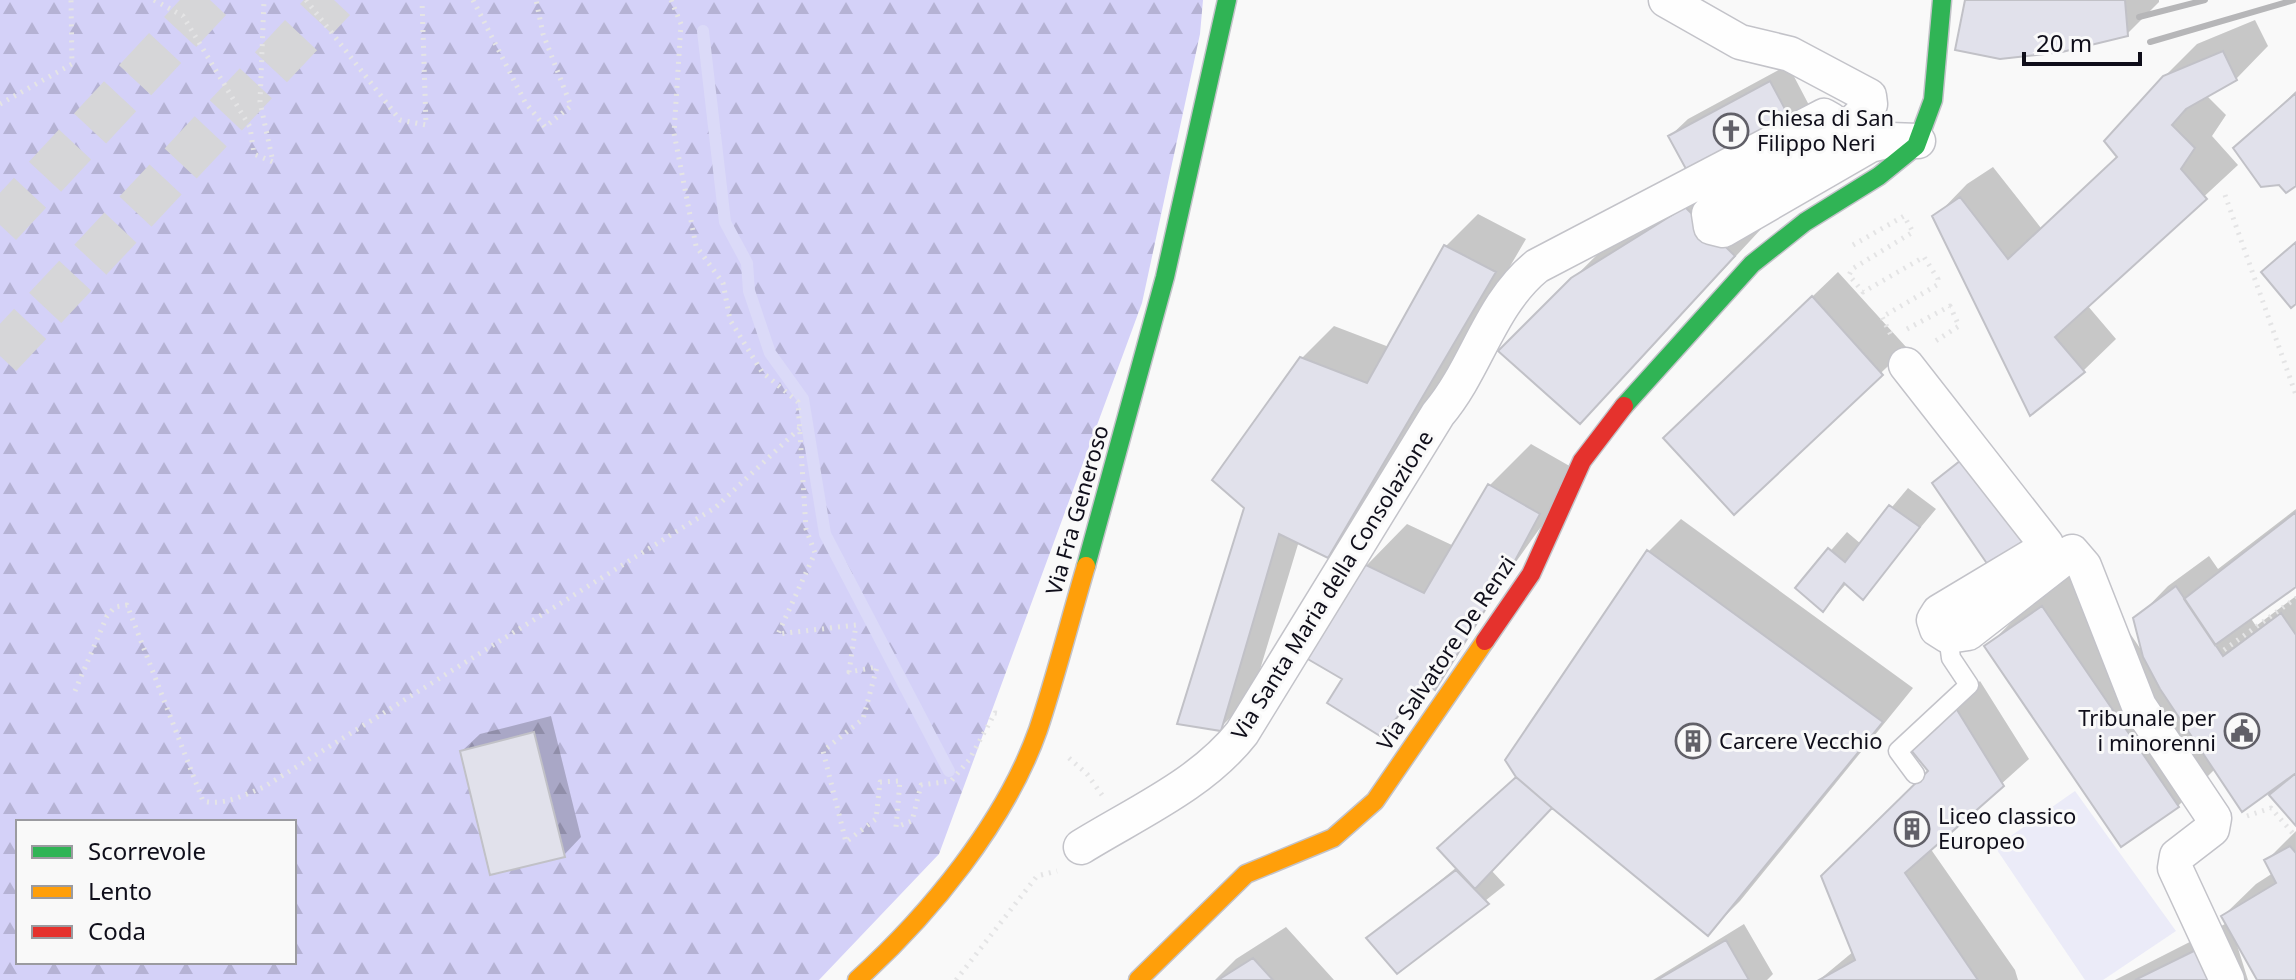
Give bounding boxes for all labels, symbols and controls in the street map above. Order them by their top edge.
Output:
scale bar [2024,16,2140,66]
text: 20 m [2036,26,2092,59]
place label: Chiesa di San Filippo Neri [1757,102,1894,157]
church icon: Chiesa di San Filippo Neri [1712,112,1750,150]
street label: Via Fra Generoso [1037,421,1115,598]
street label: Via Santa Maria della Consolazione [1223,424,1439,745]
street label: Via Salvatore De Renzi [1369,549,1521,756]
place label: Tribunale per i minorenni [2078,702,2216,757]
public building icon: Tribunale per i minorenni [2223,712,2261,750]
building icon: Carcere Vecchio [1674,722,1712,760]
place label: Carcere Vecchio [1719,725,1883,755]
place label: Liceo classico Europeo [1938,800,2076,855]
building icon: Liceo classico Europeo [1893,810,1931,848]
legend [16,820,296,964]
text: Scorrevole [88,834,206,867]
text: Lento [88,874,152,907]
text: Coda [88,914,146,947]

